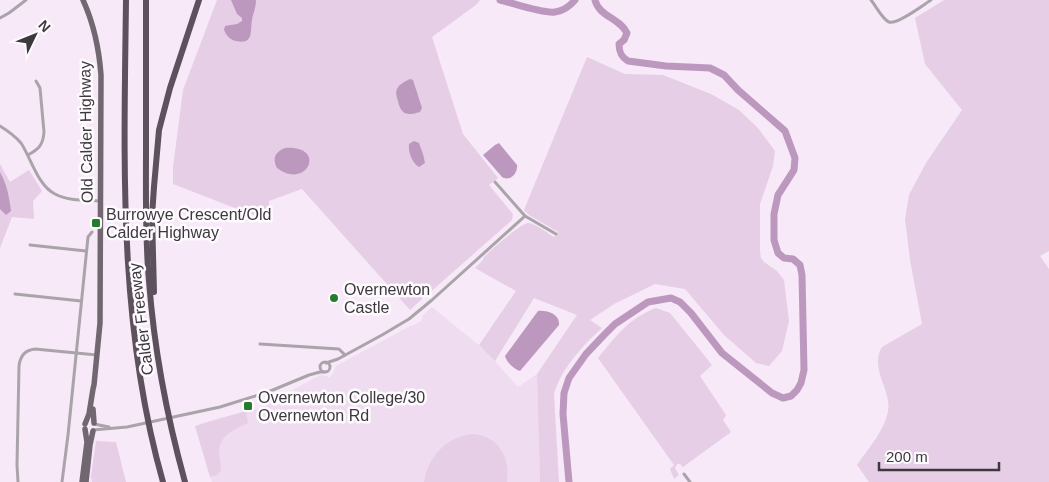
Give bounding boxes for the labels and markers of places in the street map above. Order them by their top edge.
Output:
place label: Burrowye Crescent/Old Calder Highway [106,206,271,241]
marker: Burrowye Crescent/Old Calder Highway [90,217,102,229]
place label: Overnewton Castle [344,281,430,316]
marker: Overnewton Castle [328,292,340,304]
place label: Overnewton College/30 Overnewton Rd [258,389,425,424]
marker: Overnewton College/30 Overnewton Rd [242,400,254,412]

